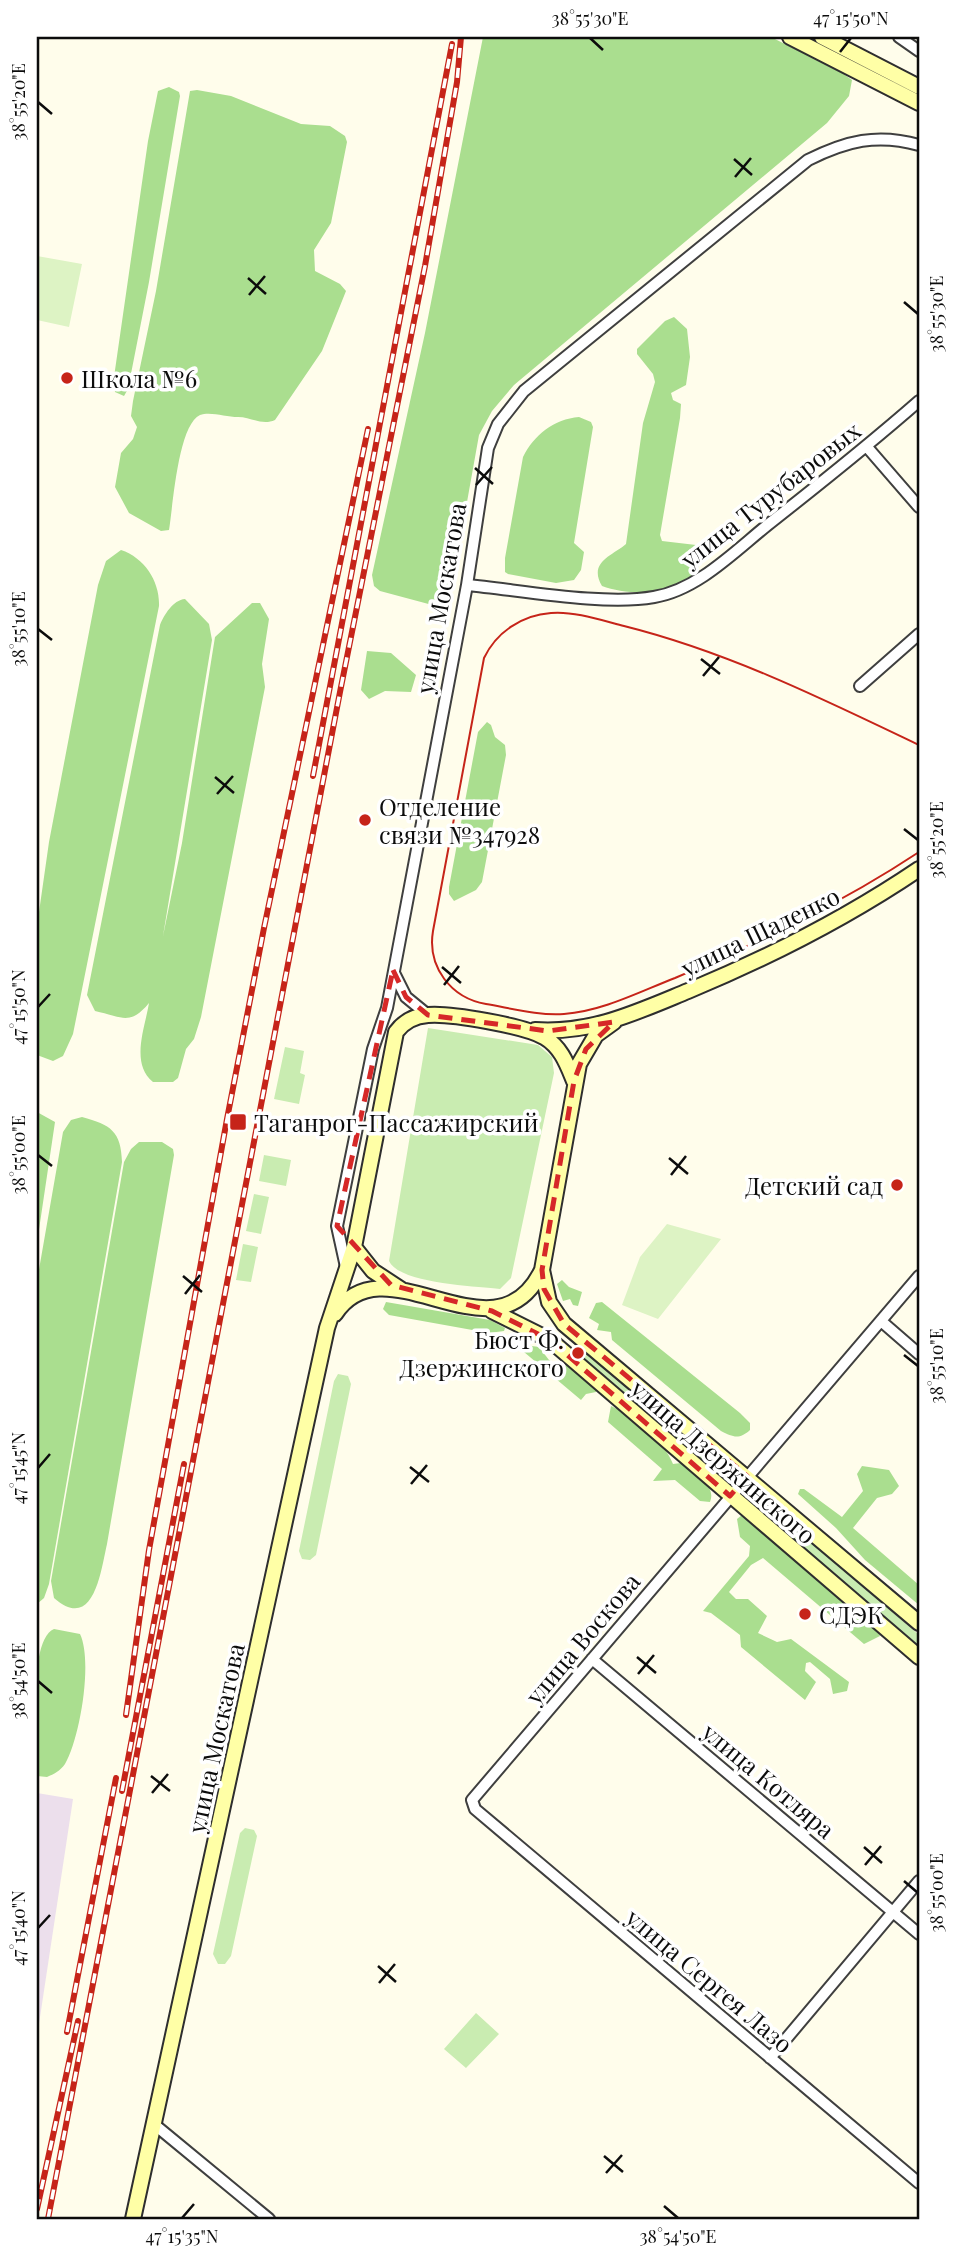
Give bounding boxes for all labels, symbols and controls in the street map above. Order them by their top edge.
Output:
text: 38°55'30"E [552,6,628,30]
text: 47°15'50"N [813,6,889,30]
text: 38°55'20"E [6,63,30,141]
text: 38°55'30"E [924,276,948,352]
place label: Школа №6 [81,362,197,394]
marker: Школа №6 [59,370,75,386]
street label: улица Турубаровых [673,413,867,575]
street label: улица Москатова [407,500,473,697]
text: 38°55'10"E [6,591,30,667]
place label: Отделение связи №347928 [379,790,540,850]
text: 38°55'20"E [924,801,948,879]
marker: Отделение связи №347928 [357,812,373,828]
street label: улица Щаденко [675,879,845,984]
text: 47°15'50"N [6,969,30,1045]
place label: Таганрог-Пассажирский [254,1106,538,1138]
marker: Таганрог-Пассажирский [228,1112,248,1132]
text: 38°55'00"E [6,1115,30,1195]
place label: Детский сад [745,1169,883,1201]
marker: Детский сад [889,1177,905,1193]
place label: Бюст Ф. Дзержинского [400,1323,564,1383]
text: 38°55'10"E [924,1328,948,1404]
marker: Бюст Ф. Дзержинского [570,1345,586,1361]
street label: улица Дзержинского [624,1371,823,1550]
text: 47°15'45"N [6,1432,30,1504]
street label: улица Воскова [517,1566,646,1711]
place label: СДЭК [819,1598,883,1630]
marker: СДЭК [797,1606,813,1622]
street label: улица Москатова [179,1640,251,1837]
text: 38°54'50"E [6,1642,30,1720]
street label: улица Котляра [695,1715,842,1845]
text: 38°55'00"E [924,1853,948,1933]
text: 47°15'40"N [6,1890,30,1966]
street label: улица Сергея Лазо [619,1900,800,2059]
text: 47°15'35"N [146,2224,219,2248]
text: 38°54'50"E [639,2224,717,2248]

